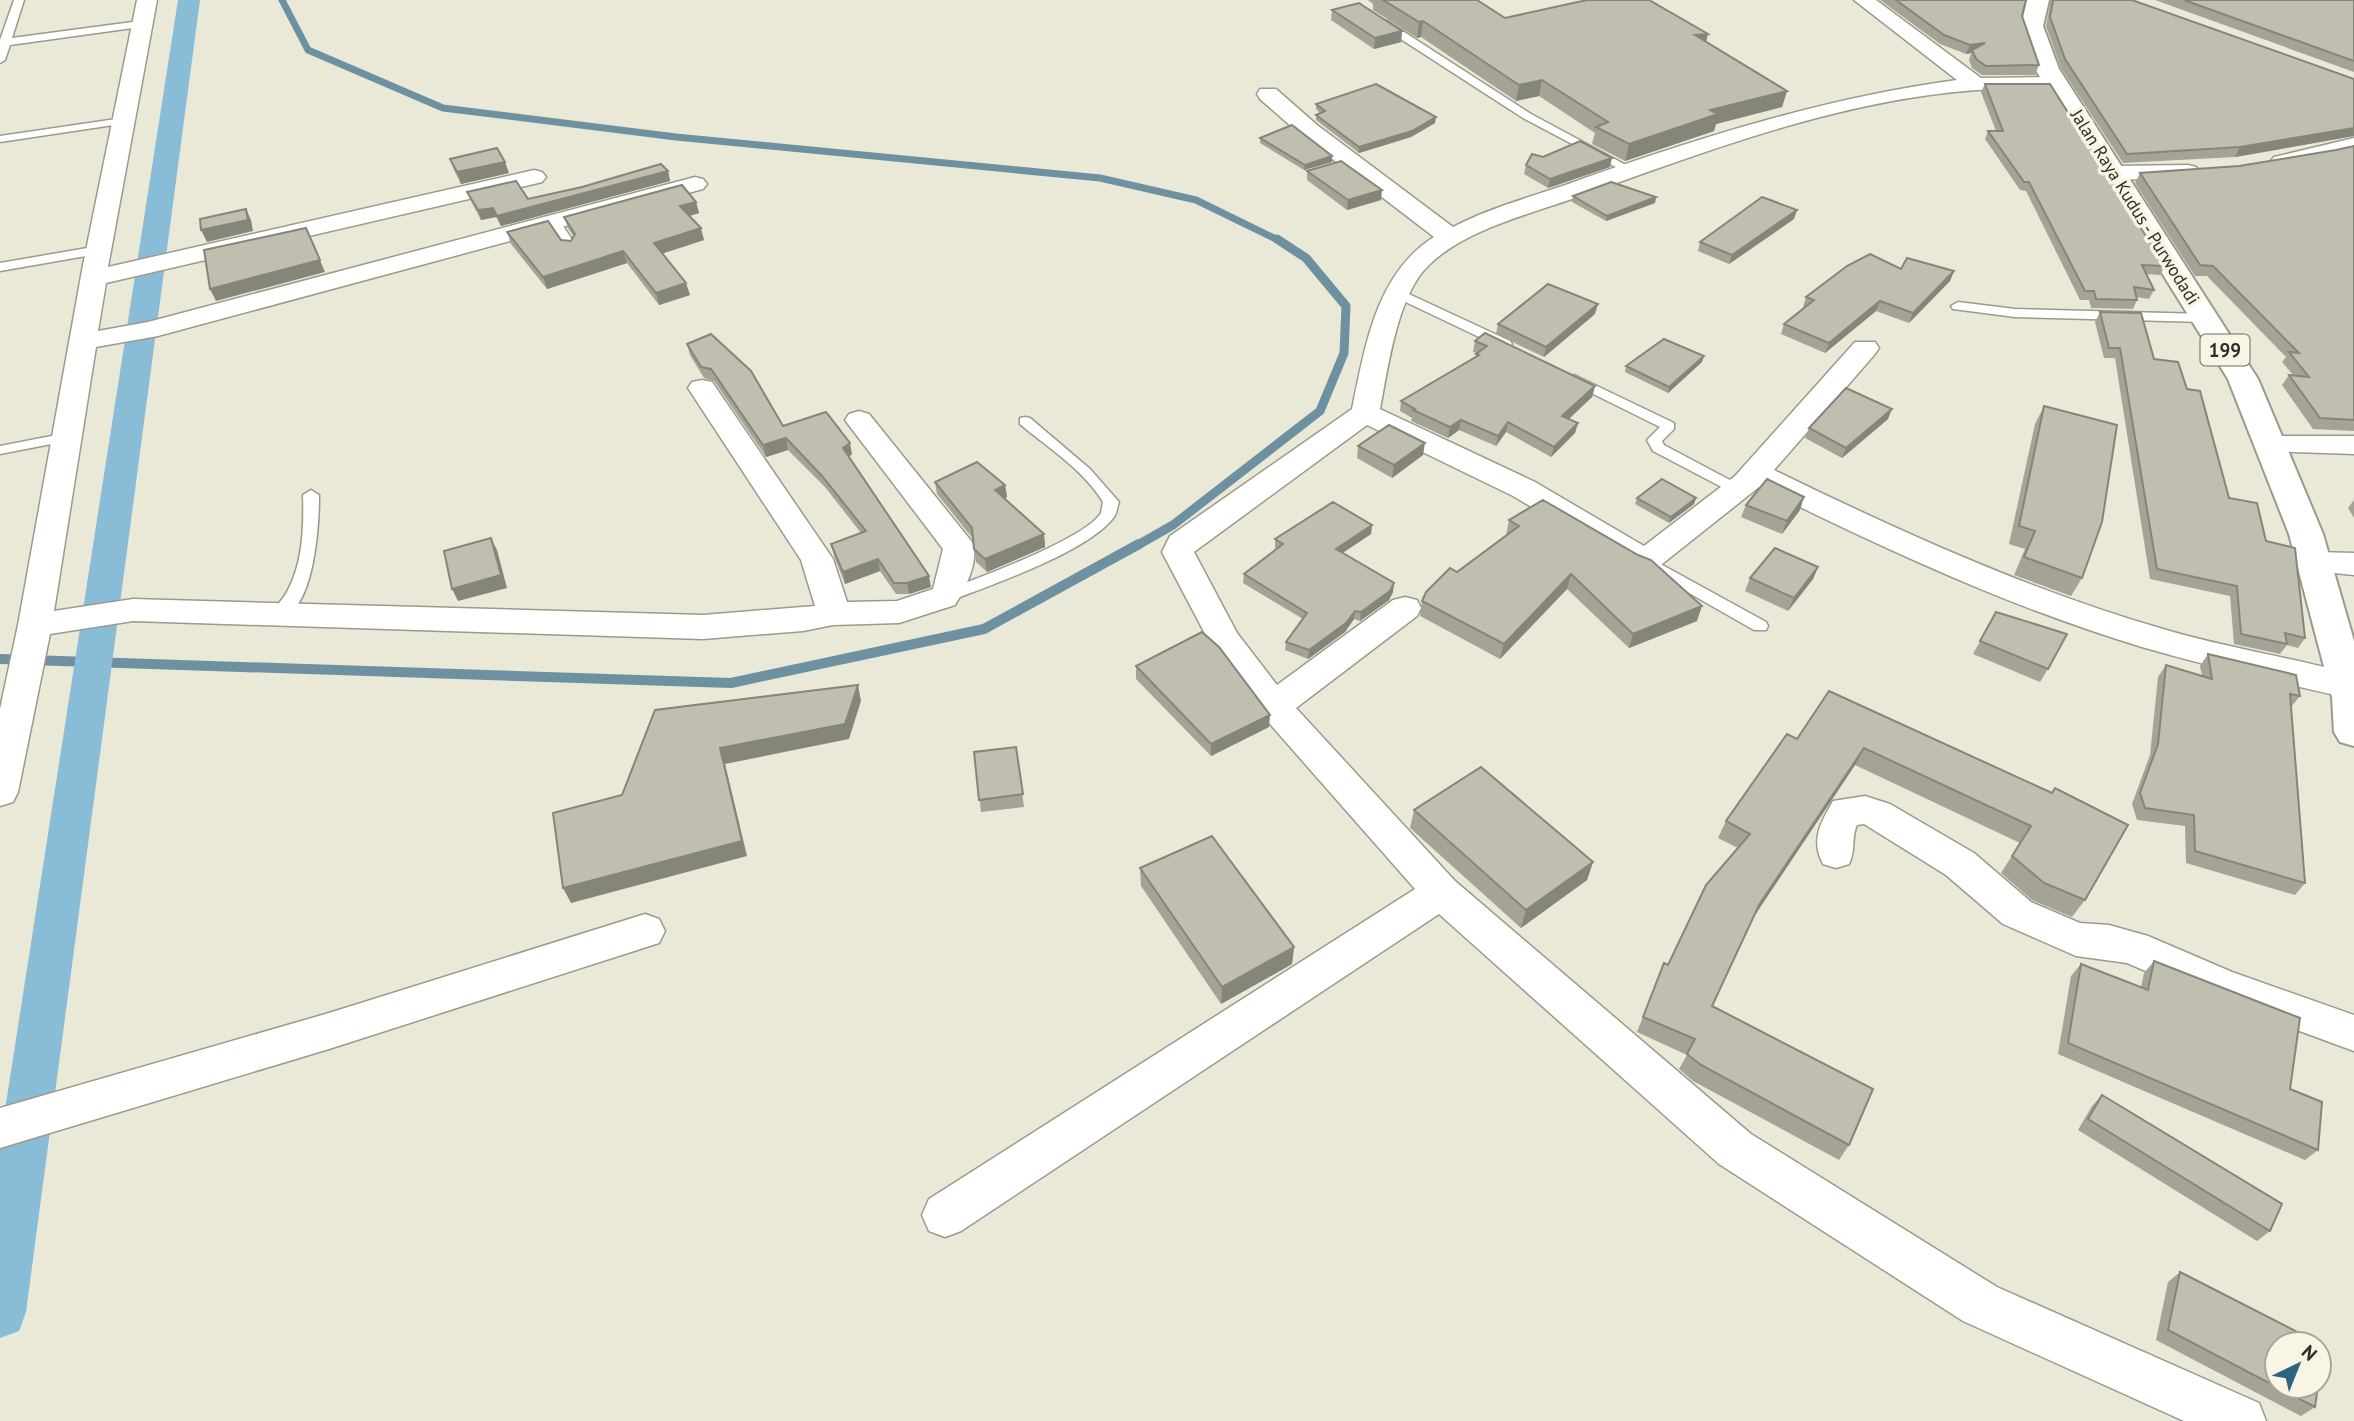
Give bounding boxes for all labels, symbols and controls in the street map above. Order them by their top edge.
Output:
street label: Jalan Raya Kudus - Purwodadi [2065,104,2205,309]
road number: 199 [2200,334,2250,366]
north arrow [2263,1330,2333,1400]
text: N [2297,1340,2322,1366]

